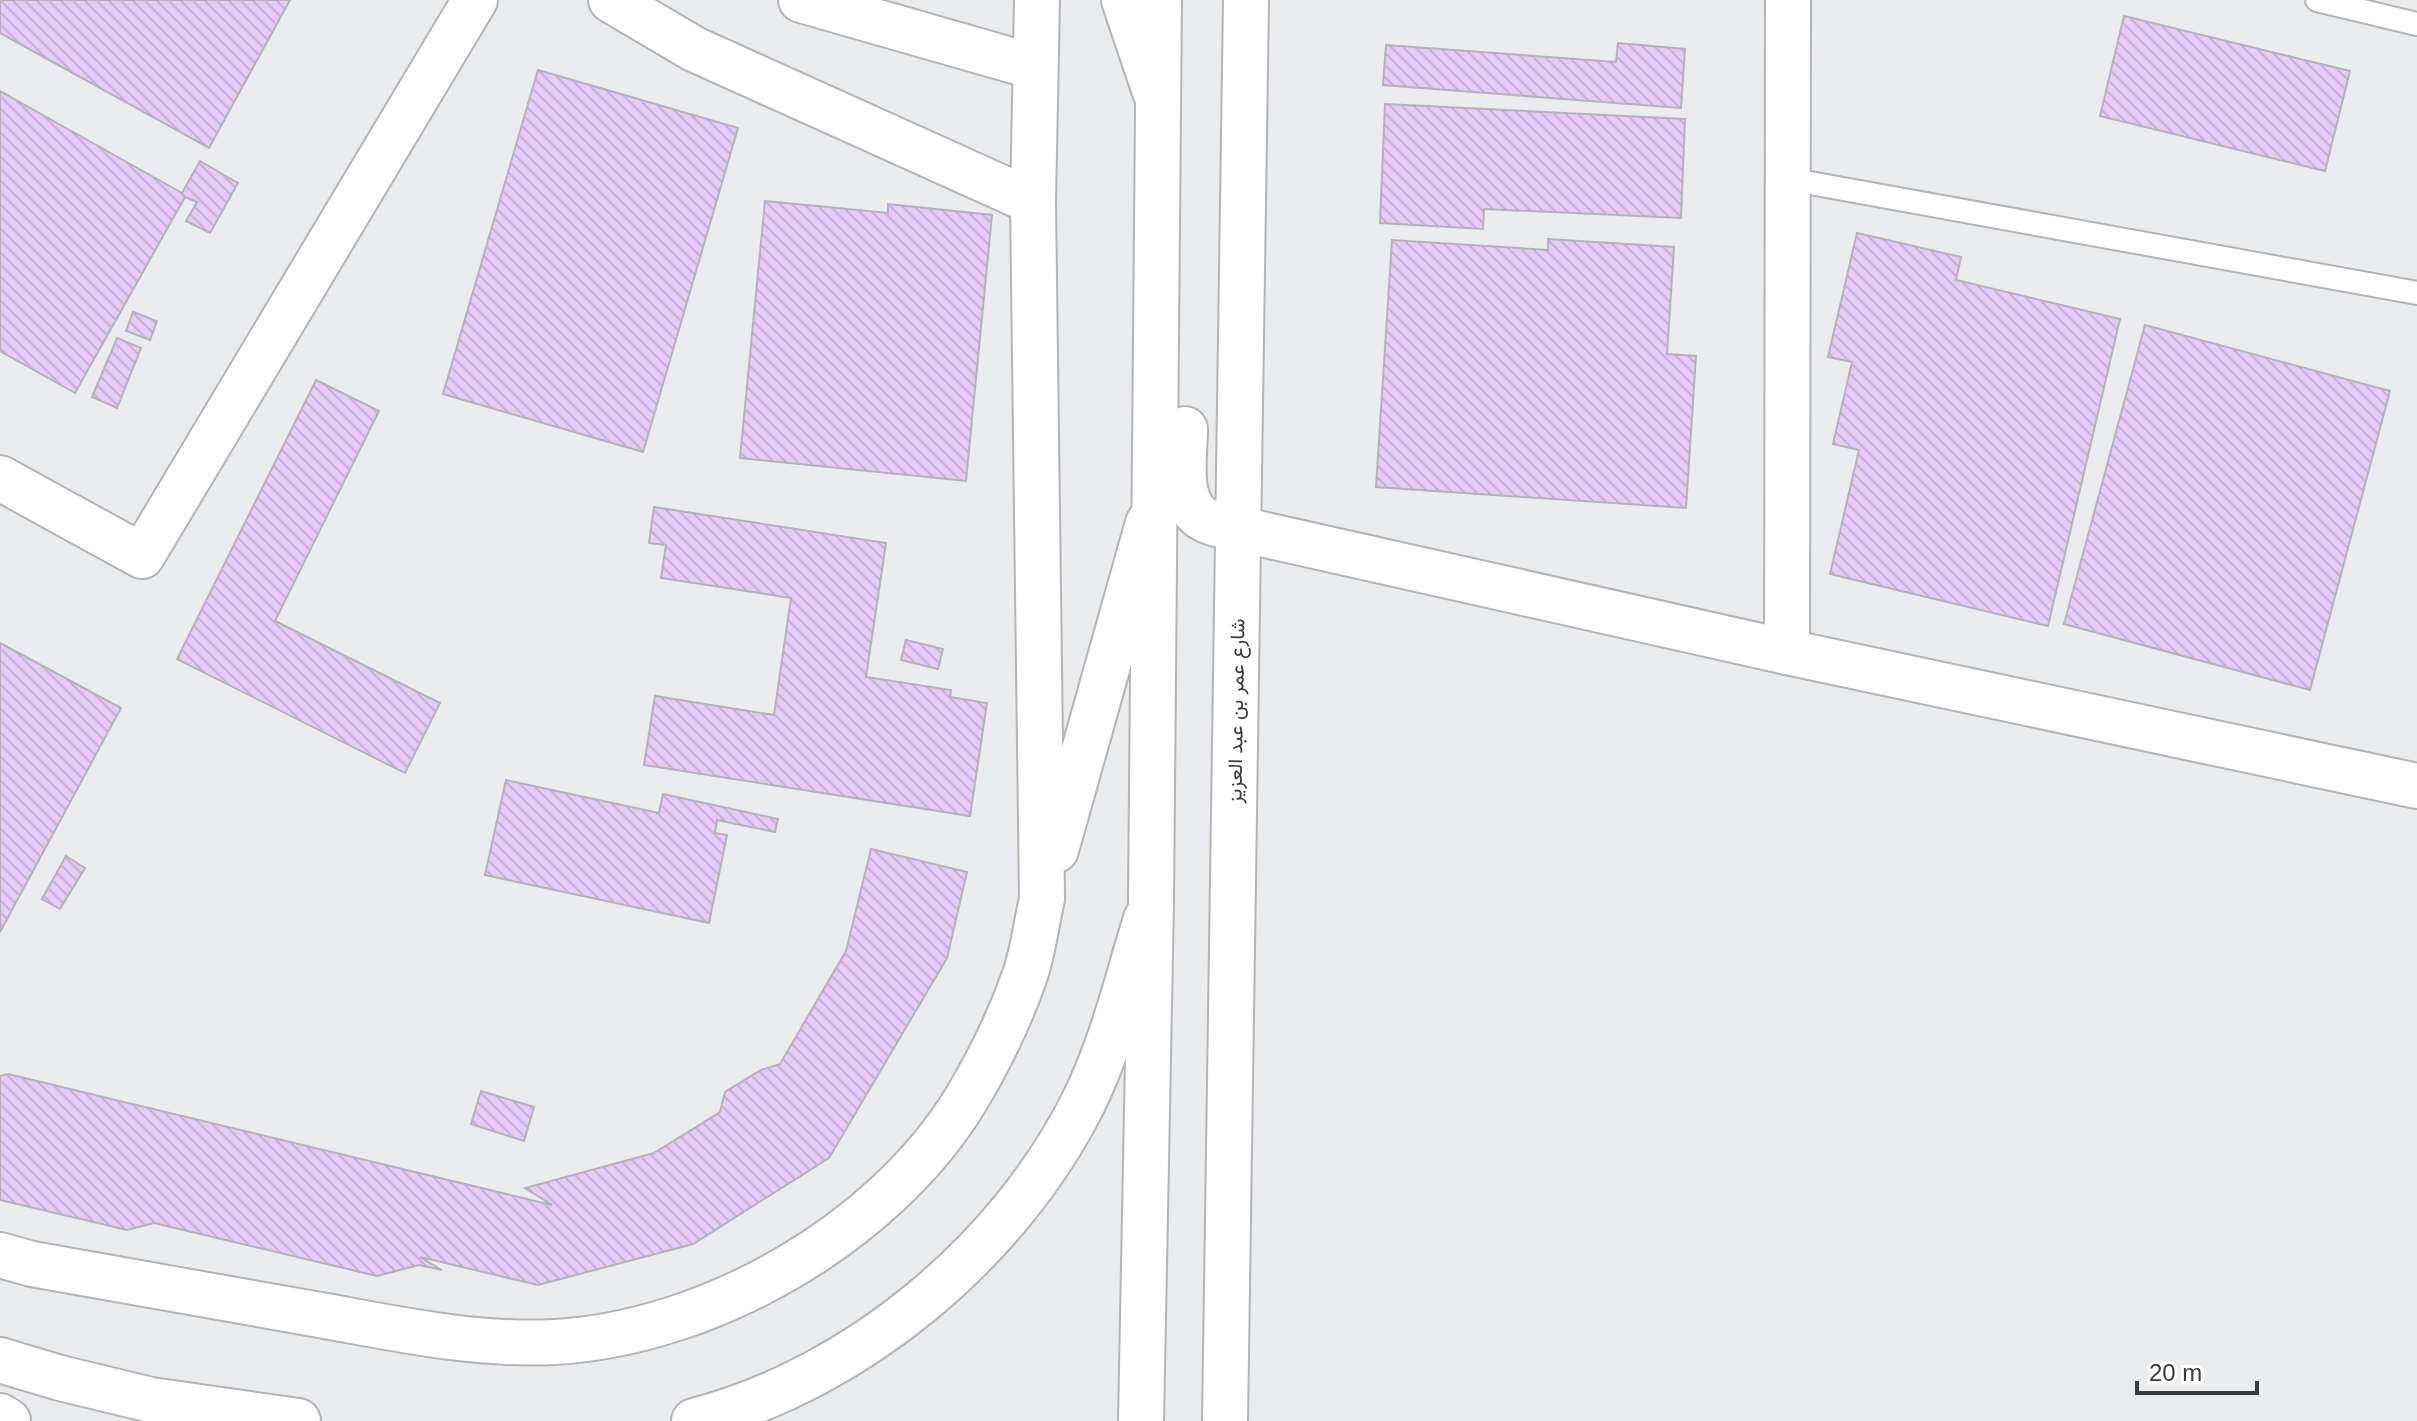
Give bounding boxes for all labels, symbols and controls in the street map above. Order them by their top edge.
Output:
street label: شارع عمر بن عبد العزيز [1223,619,1252,805]
scale bar [2137,1345,2257,1395]
text: 20 m [2149,1359,2202,1386]

